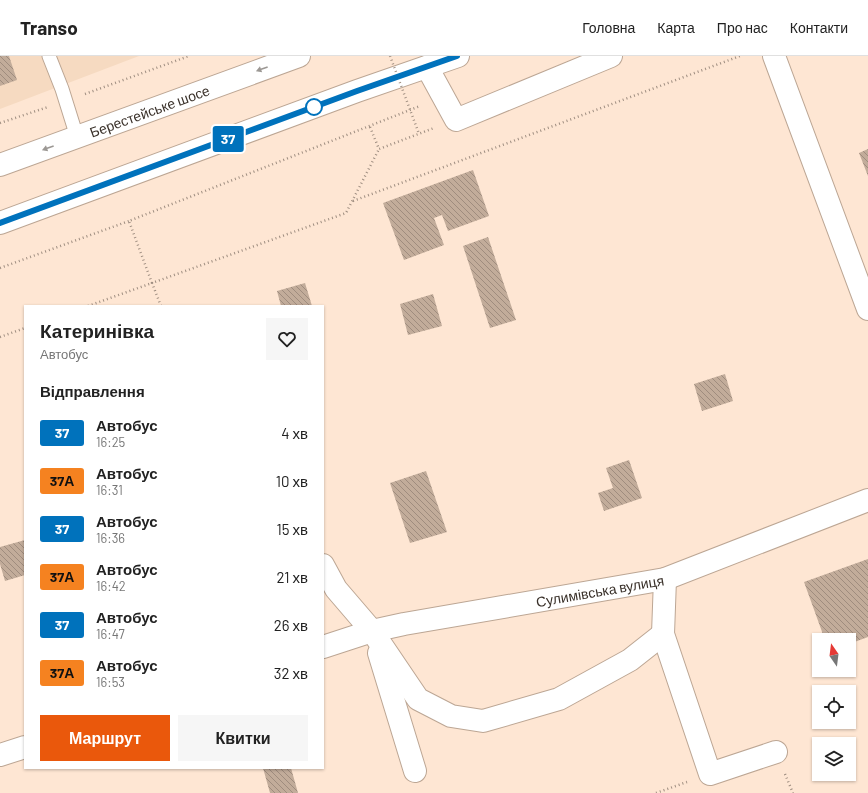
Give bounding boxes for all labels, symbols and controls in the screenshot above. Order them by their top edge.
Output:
text: Transo [20,16,78,39]
text: Головна [582,19,635,36]
text: Карта [657,19,695,36]
text: Про нас [717,19,768,36]
text: Контакти [790,19,848,36]
one-way arrow [256,67,268,73]
street label: Берестейське шосе [87,81,212,140]
unlabelled marker [305,98,323,116]
line badge: 37 [210,126,246,152]
text: 37 [221,130,235,147]
one-way arrow [42,145,54,151]
button: heart [266,318,308,360]
text: Катеринівка [40,319,154,342]
text: Автобус [40,346,88,362]
text: Відправлення [40,382,145,400]
text: Автобус [96,416,158,434]
text: 37 [55,424,69,441]
text: 4 хв [281,424,308,442]
text: 16:25 [96,434,125,450]
text: Автобус [96,464,158,482]
text: 37А [50,472,74,489]
text: 10 хв [276,472,308,490]
text: 16:31 [96,482,123,498]
text: Автобус [96,512,158,530]
text: 37 [55,520,69,537]
text: 15 хв [277,520,308,538]
text: 16:36 [96,530,125,546]
text: Автобус [96,560,158,578]
text: 37А [50,568,74,585]
text: 21 хв [276,568,308,586]
street label: Сулимівська вулиця [534,571,665,610]
text: 16:42 [96,578,126,594]
text: Автобус [96,608,158,626]
text: 37 [55,616,69,633]
text: 26 хв [274,616,308,634]
text: 16:47 [96,626,125,642]
north arrow [812,633,856,677]
map controls [812,633,856,781]
text: Автобус [96,656,158,674]
text: 37А [50,664,74,681]
text: 32 хв [274,664,308,682]
text: 16:53 [96,674,125,690]
button: locate [812,685,856,729]
button: Маршрут [40,715,170,761]
button: Квитки [178,715,308,761]
button: layers [812,737,856,781]

